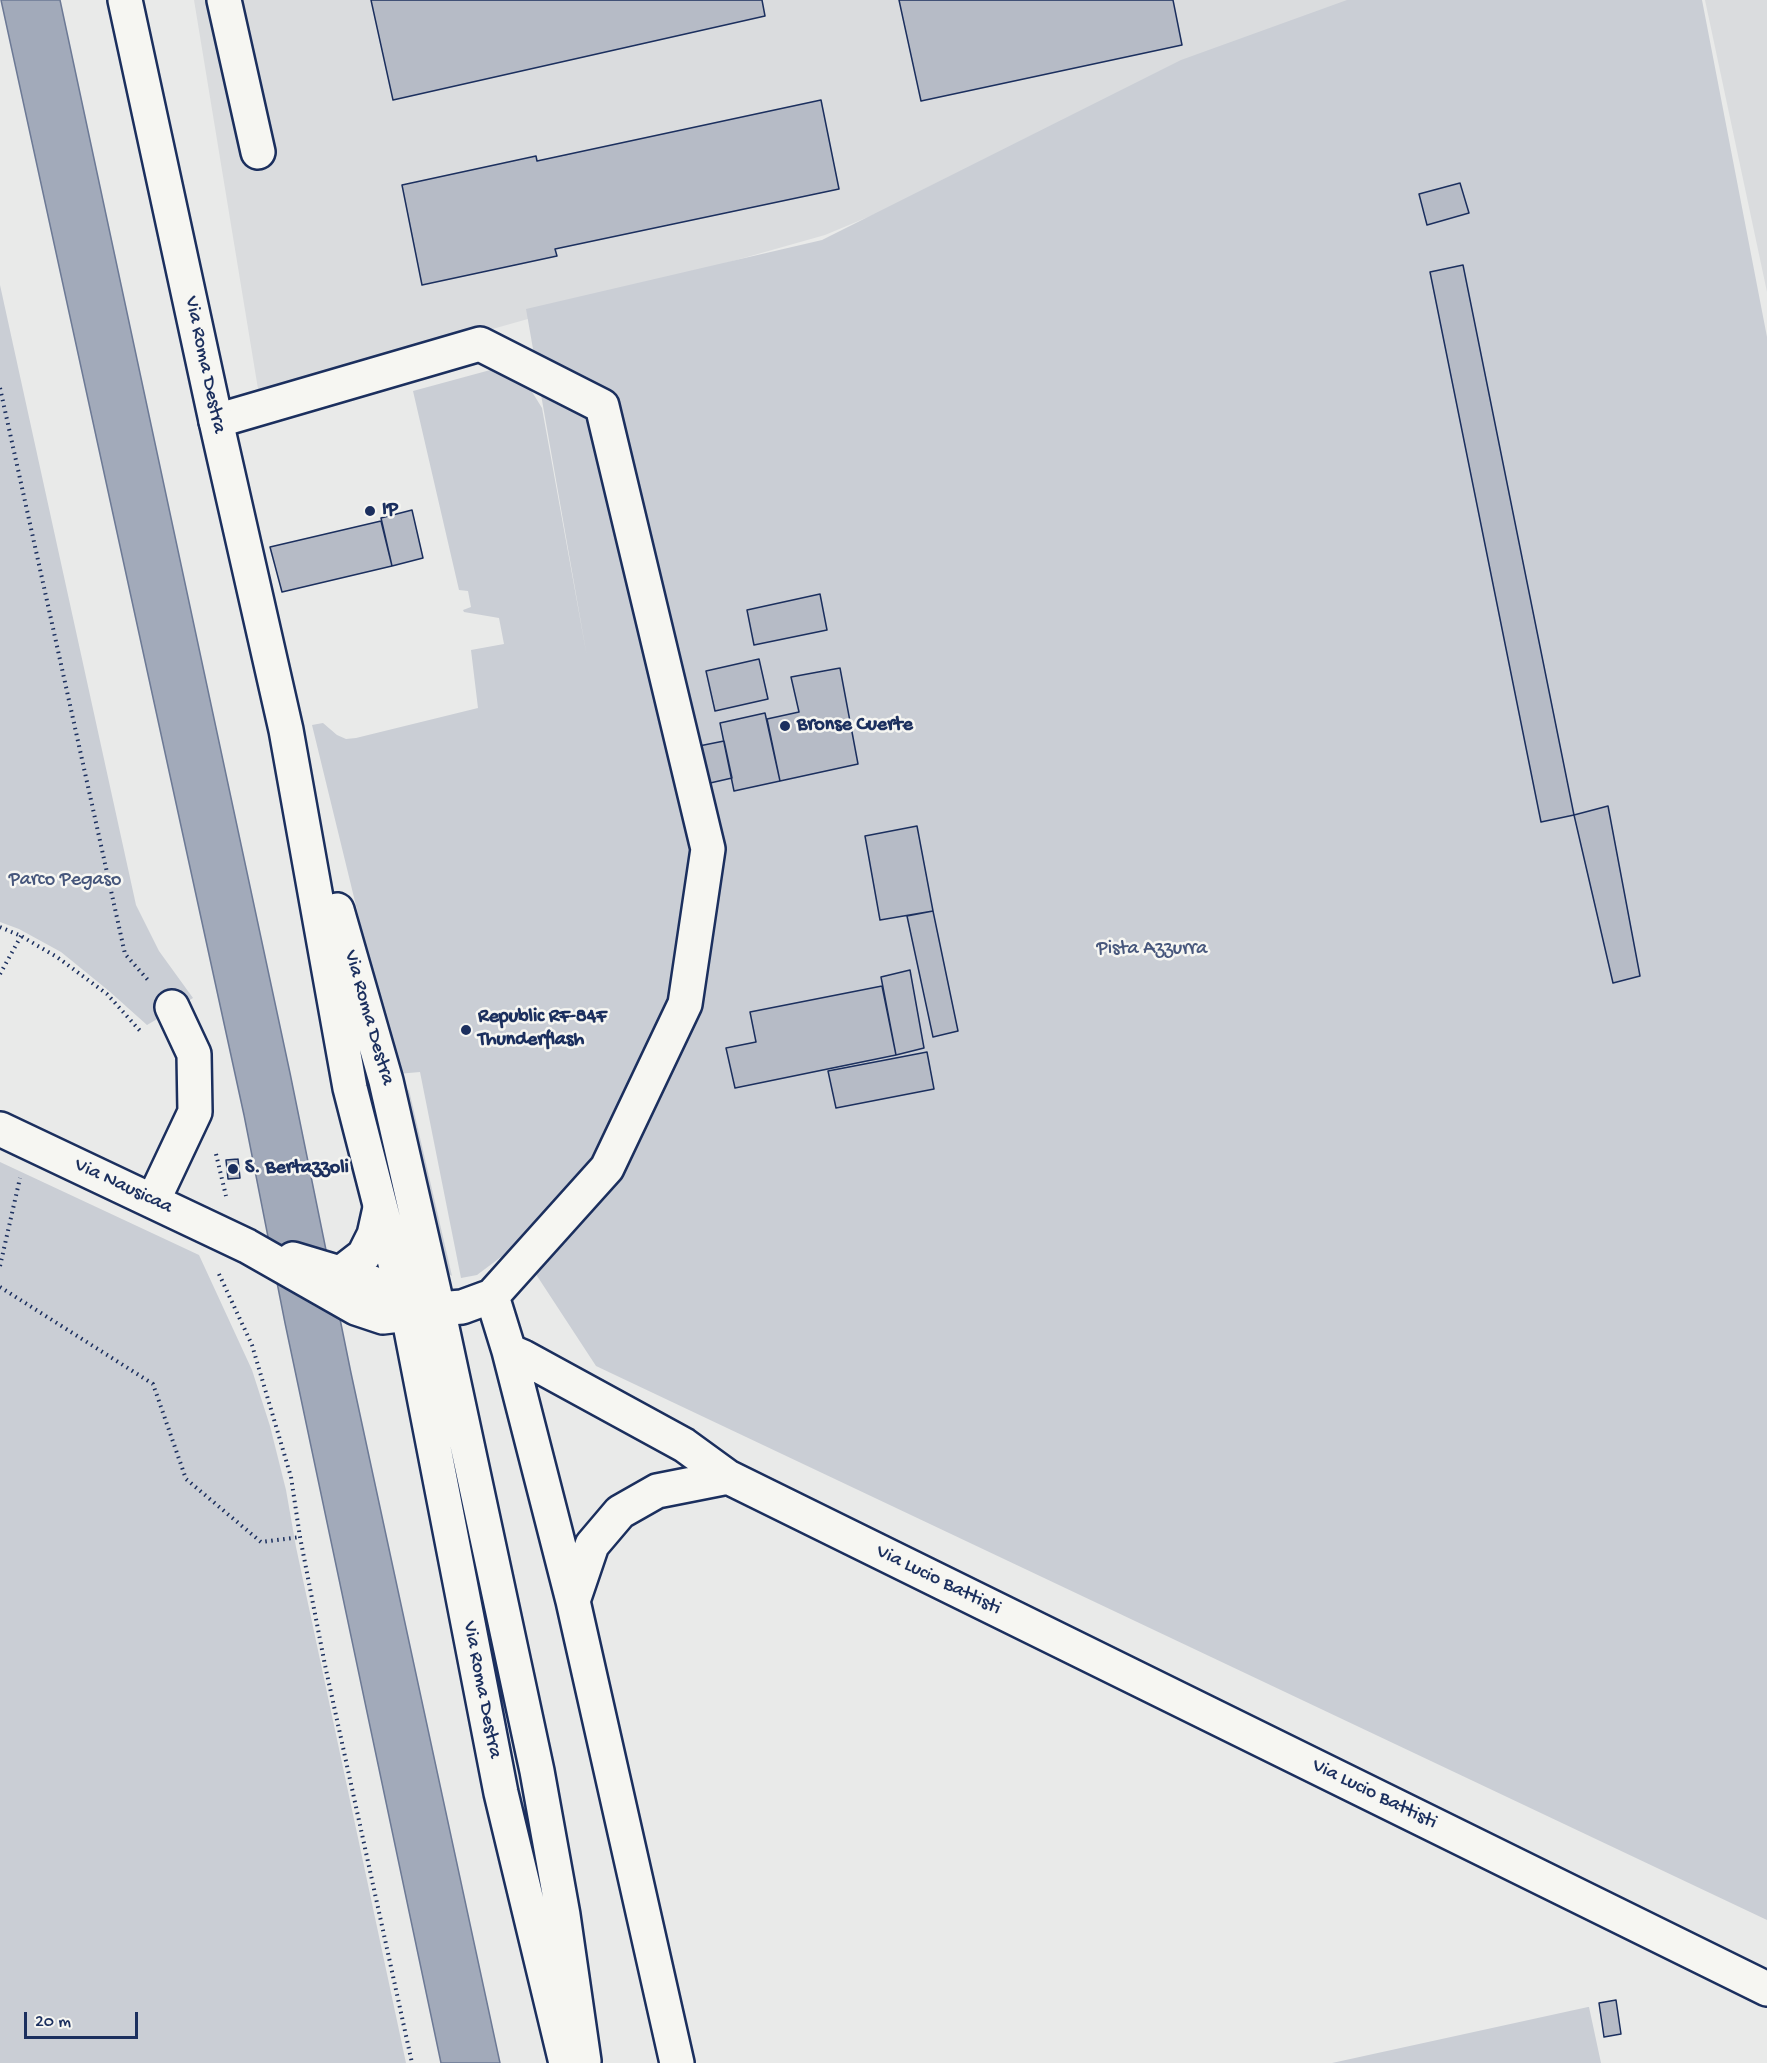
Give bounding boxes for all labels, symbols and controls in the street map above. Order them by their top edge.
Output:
street label: Via Roma Destra [178,294,230,436]
place label: IP [382,499,398,523]
marker: IP [363,504,377,518]
place label: Bronse Cuerte [797,714,913,738]
marker: Bronse Cuerte [778,719,792,733]
park label: Parco Pegaso [9,869,121,893]
park label: Pista Azzurra [1097,938,1207,962]
street label: Via Roma Destra [337,948,399,1088]
place label: Republic RF-84F Thunderflash [478,1006,607,1053]
marker: Republic RF-84F Thunderflash [459,1023,473,1037]
street label: Via Nausicaa [70,1154,176,1220]
place label: S. Bertazzoli [245,1157,349,1181]
marker: S. Bertazzoli [226,1162,240,1176]
street label: Via Lucio Battisti [872,1540,1004,1622]
street label: Via Roma Destra [456,1619,506,1761]
street label: Via Lucio Battisti [1308,1754,1440,1836]
scale bar [27,2000,141,2038]
text: 20 m [35,2012,71,2033]

